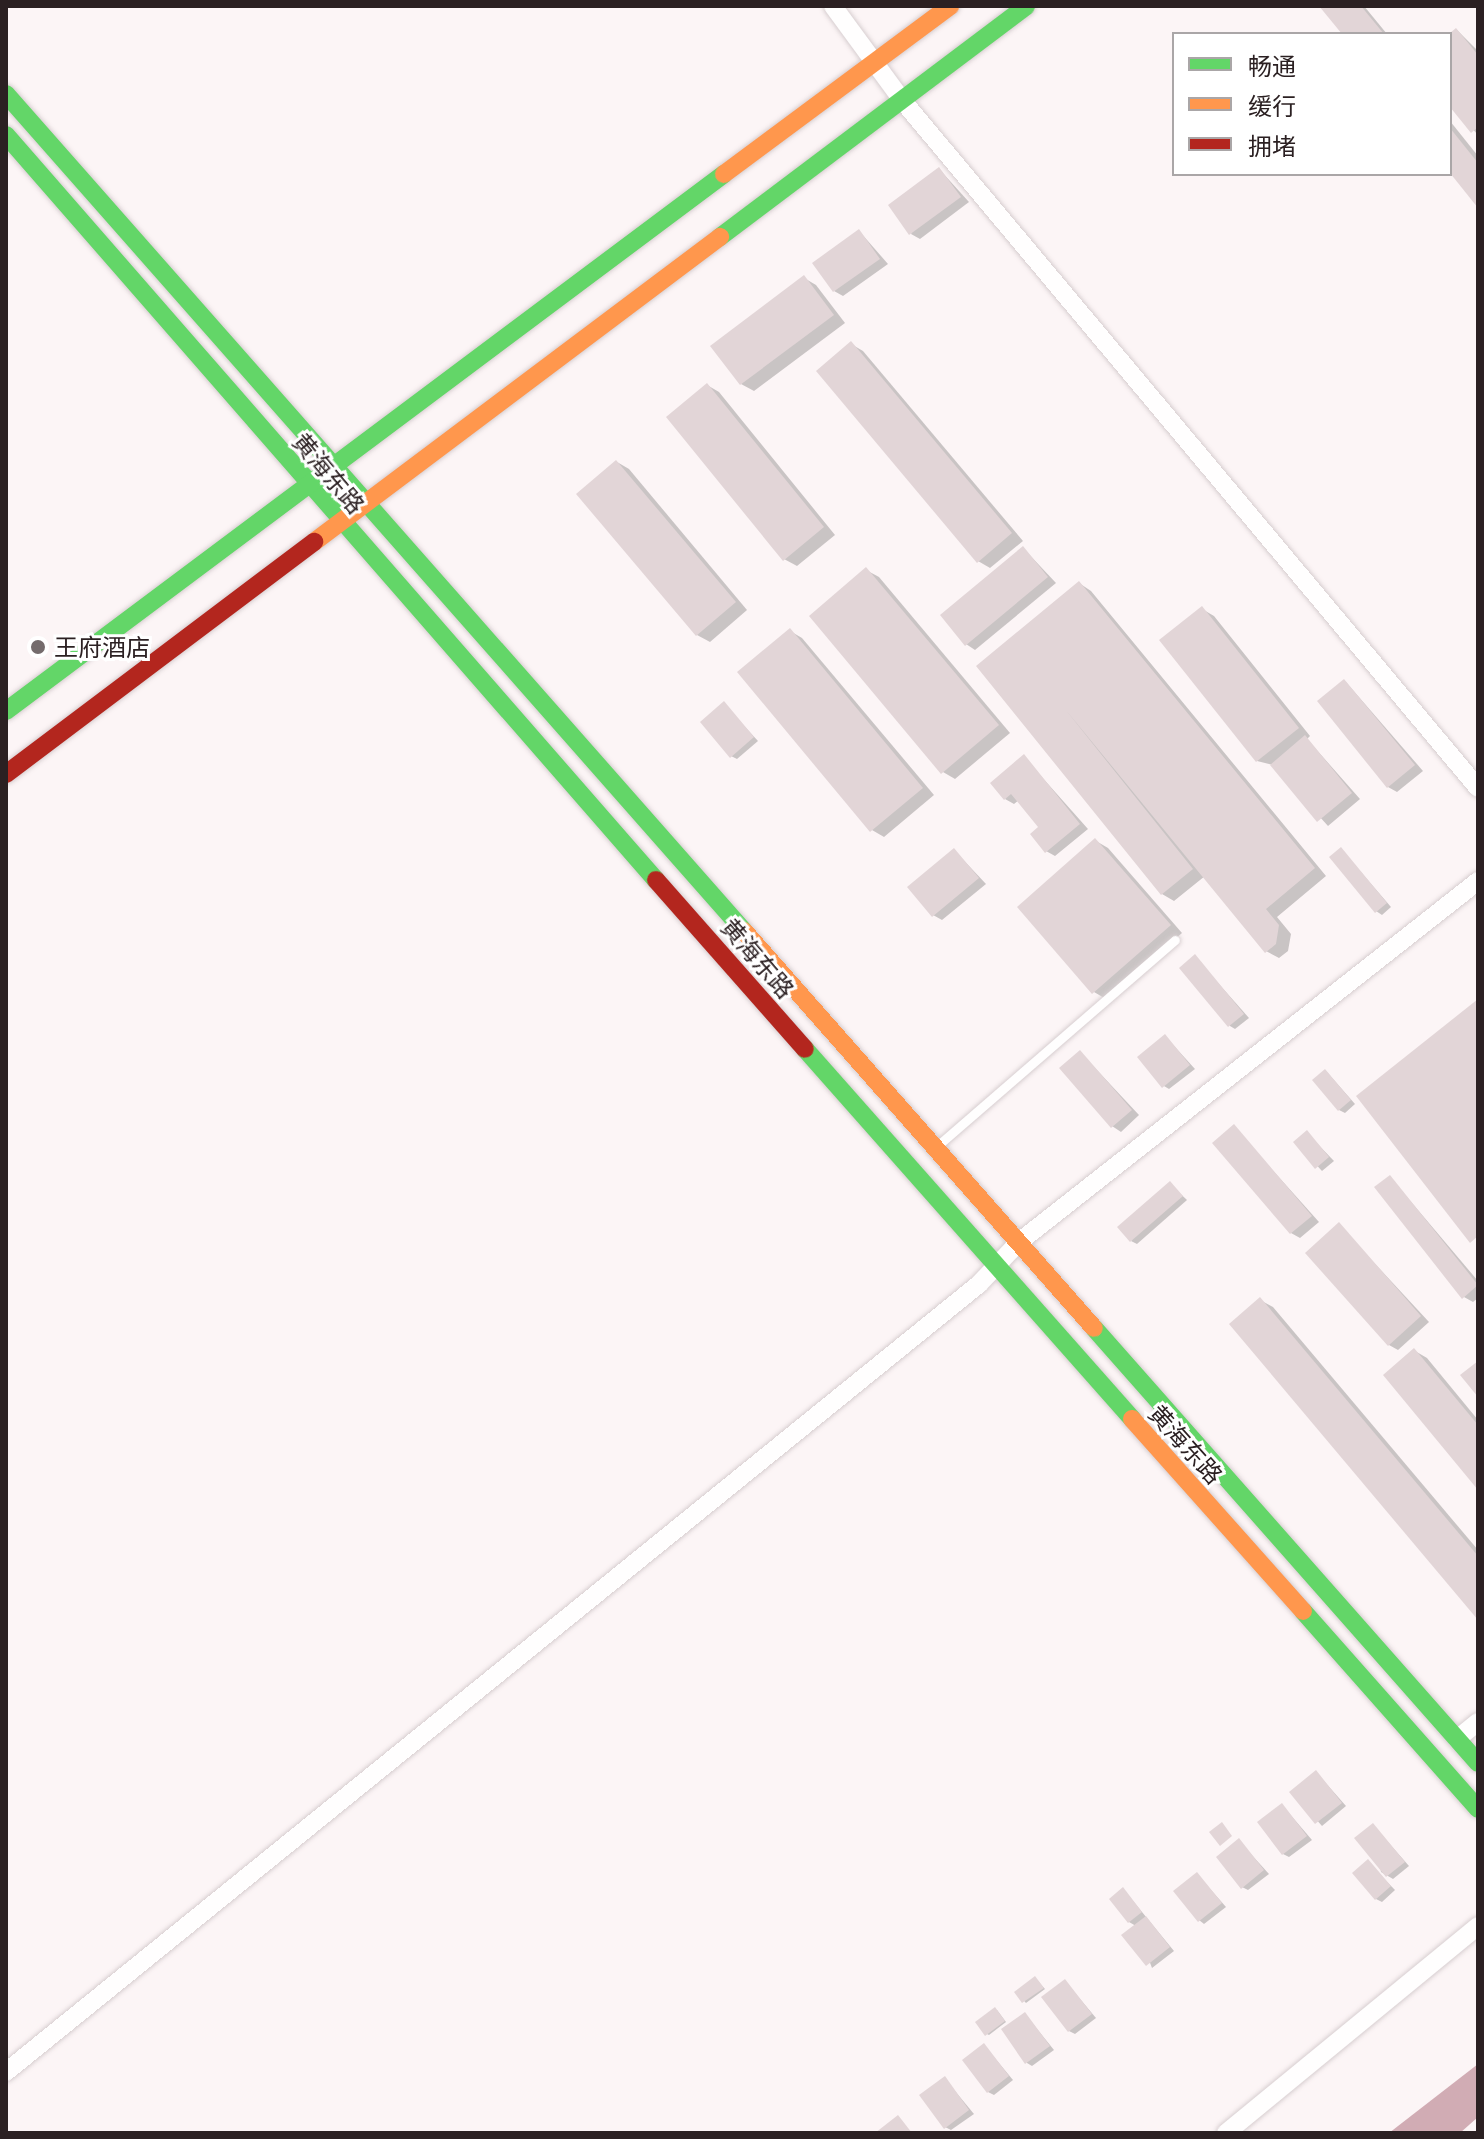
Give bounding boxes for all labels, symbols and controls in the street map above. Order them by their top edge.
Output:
legend [1172,32,1452,176]
text: 畅通 [1248,49,1296,81]
text: 缓行 [1248,89,1296,121]
text: 拥堵 [1248,129,1296,161]
street label: 黄海东路 [287,427,371,519]
place label: 王府酒店 [54,633,150,661]
marker: 王府酒店 [29,638,47,656]
street label: 黄海东路 [716,912,800,1004]
street label: 黄海东路 [1143,1399,1229,1489]

